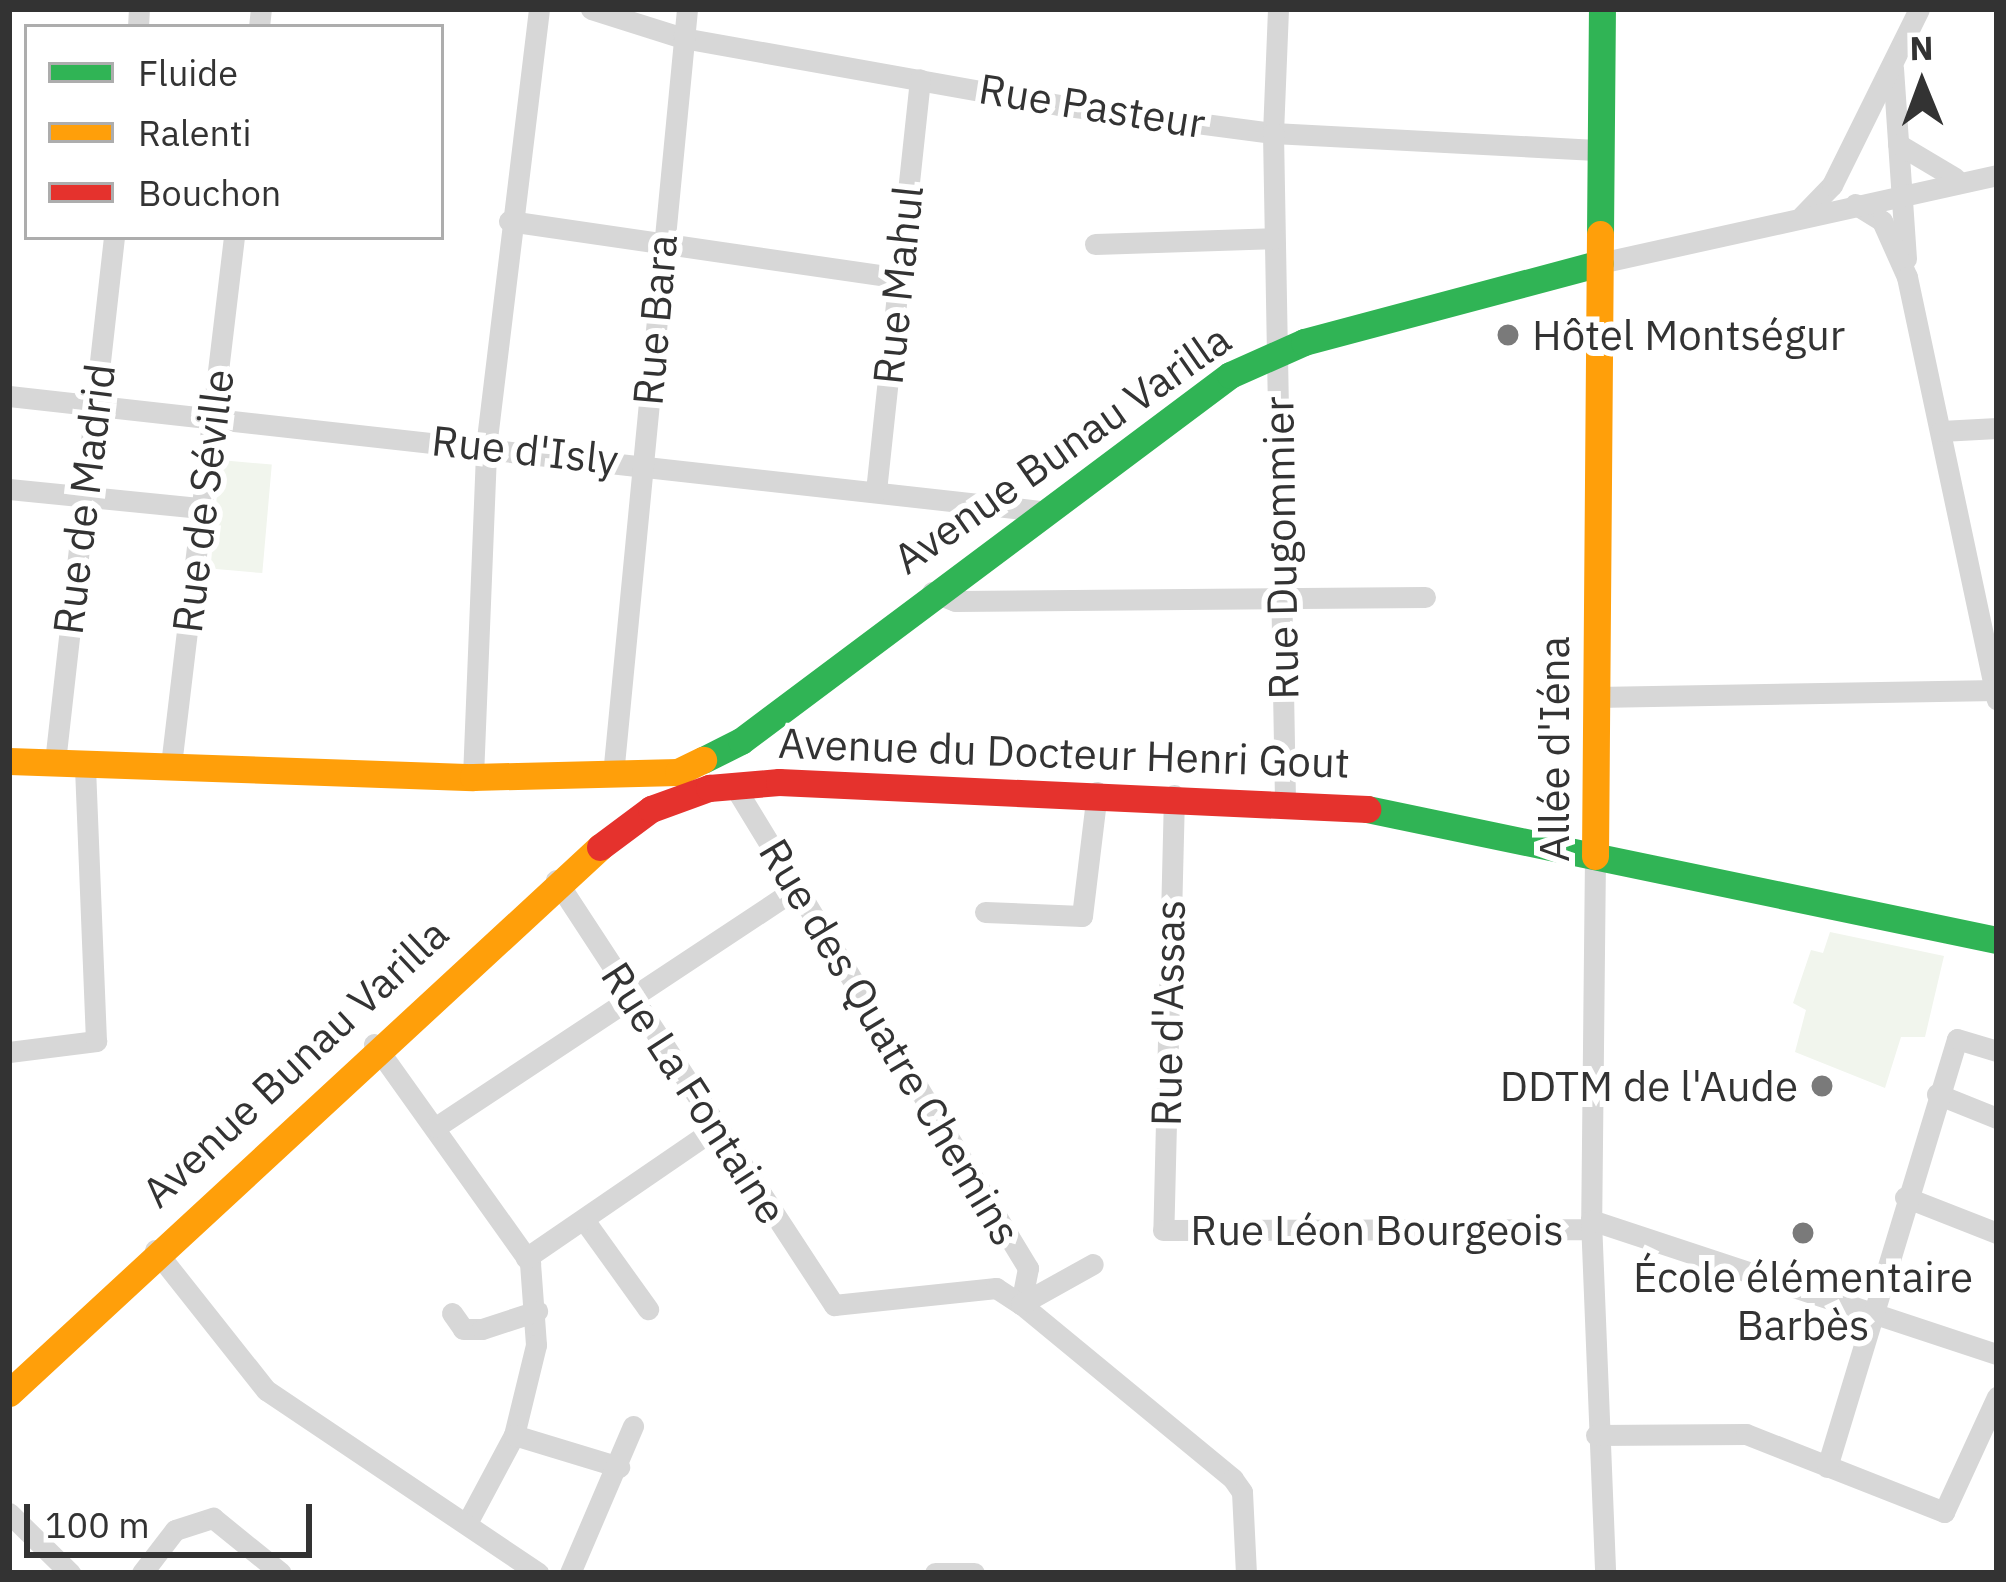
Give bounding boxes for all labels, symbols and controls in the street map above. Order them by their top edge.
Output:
legend [24,24,444,240]
north arrow [1862,24,1982,144]
text: N [1909,26,1934,69]
text: Fluide [138,49,238,96]
street label: Rue Pasteur [975,63,1209,149]
text: Ralenti [138,109,252,156]
text: Bouchon [138,169,281,216]
street label: Rue Mahul [863,183,933,387]
street label: Rue Bara [622,233,688,407]
place label: Hôtel Montségur [1532,310,1845,360]
street label: Avenue Bunau Varilla [884,314,1240,584]
marker: Hôtel Montségur [1495,322,1521,348]
street label: Rue de Madrid [42,361,126,637]
street label: Rue de Séville [162,366,244,636]
street label: Rue Dugommier [1253,396,1309,700]
street label: Rue d'Isly [429,415,621,485]
street label: Allée d'Iéna [1529,636,1579,862]
street label: Avenue du Docteur Henri Gout [777,718,1351,788]
street label: Rue des Quatre Chemins [749,830,1031,1254]
street label: Rue d'Assas [1141,899,1195,1127]
street label: Avenue Bunau Varilla [132,908,458,1218]
street label: Rue La Fontaine [591,953,797,1233]
place label: DDTM de l'Aude [1500,1061,1798,1111]
marker: DDTM de l'Aude [1809,1073,1835,1099]
street label: Rue Léon Bourgeois [1190,1205,1564,1255]
marker: École élémentaire Barbès [1790,1220,1816,1246]
place label: École élémentaire Barbès [1633,1252,1973,1350]
scale bar [30,1480,318,1554]
text: 100 m [45,1501,150,1548]

